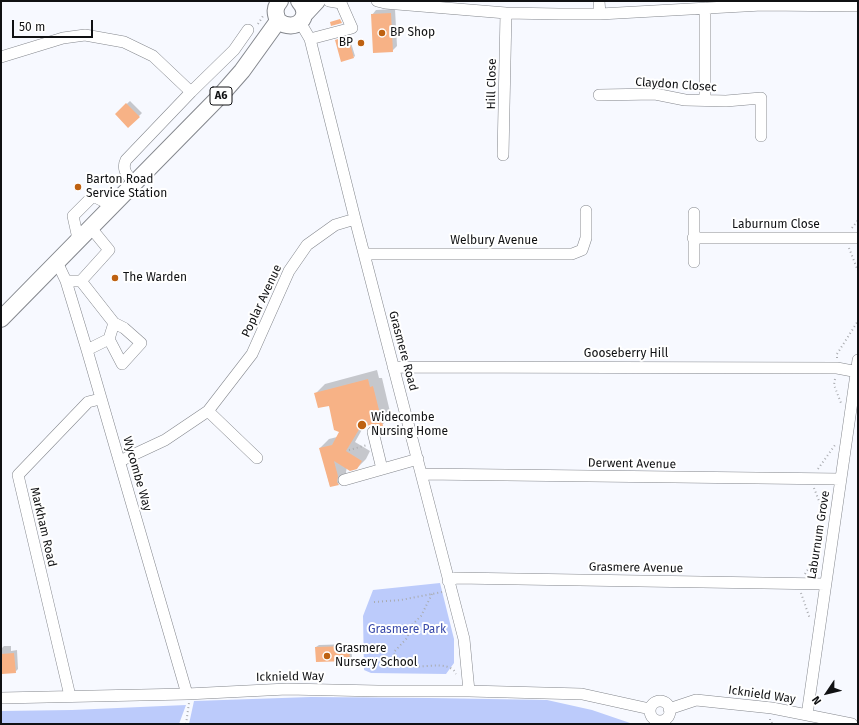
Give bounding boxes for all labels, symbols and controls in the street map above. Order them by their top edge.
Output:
scale bar [14,12,95,38]
text: 50 m [19,20,45,34]
place label: BP Shop [390,26,435,40]
marker: BP Shop [377,28,387,38]
place label: BP [339,36,353,50]
marker: BP [356,38,366,48]
street label: Hill Close [484,58,500,110]
street label: Claydon Closec [635,75,717,95]
road number: A6 [210,87,232,105]
place label: Barton Road Service Station [86,173,167,201]
marker: Barton Road Service Station [73,182,83,192]
street label: Laburnum Close [732,218,820,232]
street label: Welbury Avenue [450,234,538,248]
street label: Poplar Avenue [239,262,285,340]
place label: The Warden [123,271,187,285]
marker: The Warden [110,273,120,283]
street label: Grasmere Road [385,309,421,393]
street label: Gooseberry Hill [584,347,668,361]
place label: Widecombe Nursing Home [371,411,448,439]
marker: Widecombe Nursing Home [356,419,368,431]
street label: Wycombe Way [119,435,155,513]
street label: Derwent Avenue [588,456,676,472]
street label: Markham Road [27,486,59,568]
street label: Laburnum Grove [805,490,833,580]
street label: Grasmere Avenue [589,560,683,576]
park label: Grasmere Park [368,623,446,637]
place label: Grasmere Nursery School [335,642,417,670]
marker: Grasmere Nursery School [322,651,332,661]
street label: Icknield Way [256,669,324,685]
north arrow [807,673,847,713]
street label: Icknield Way [727,683,797,707]
text: N [809,693,824,707]

